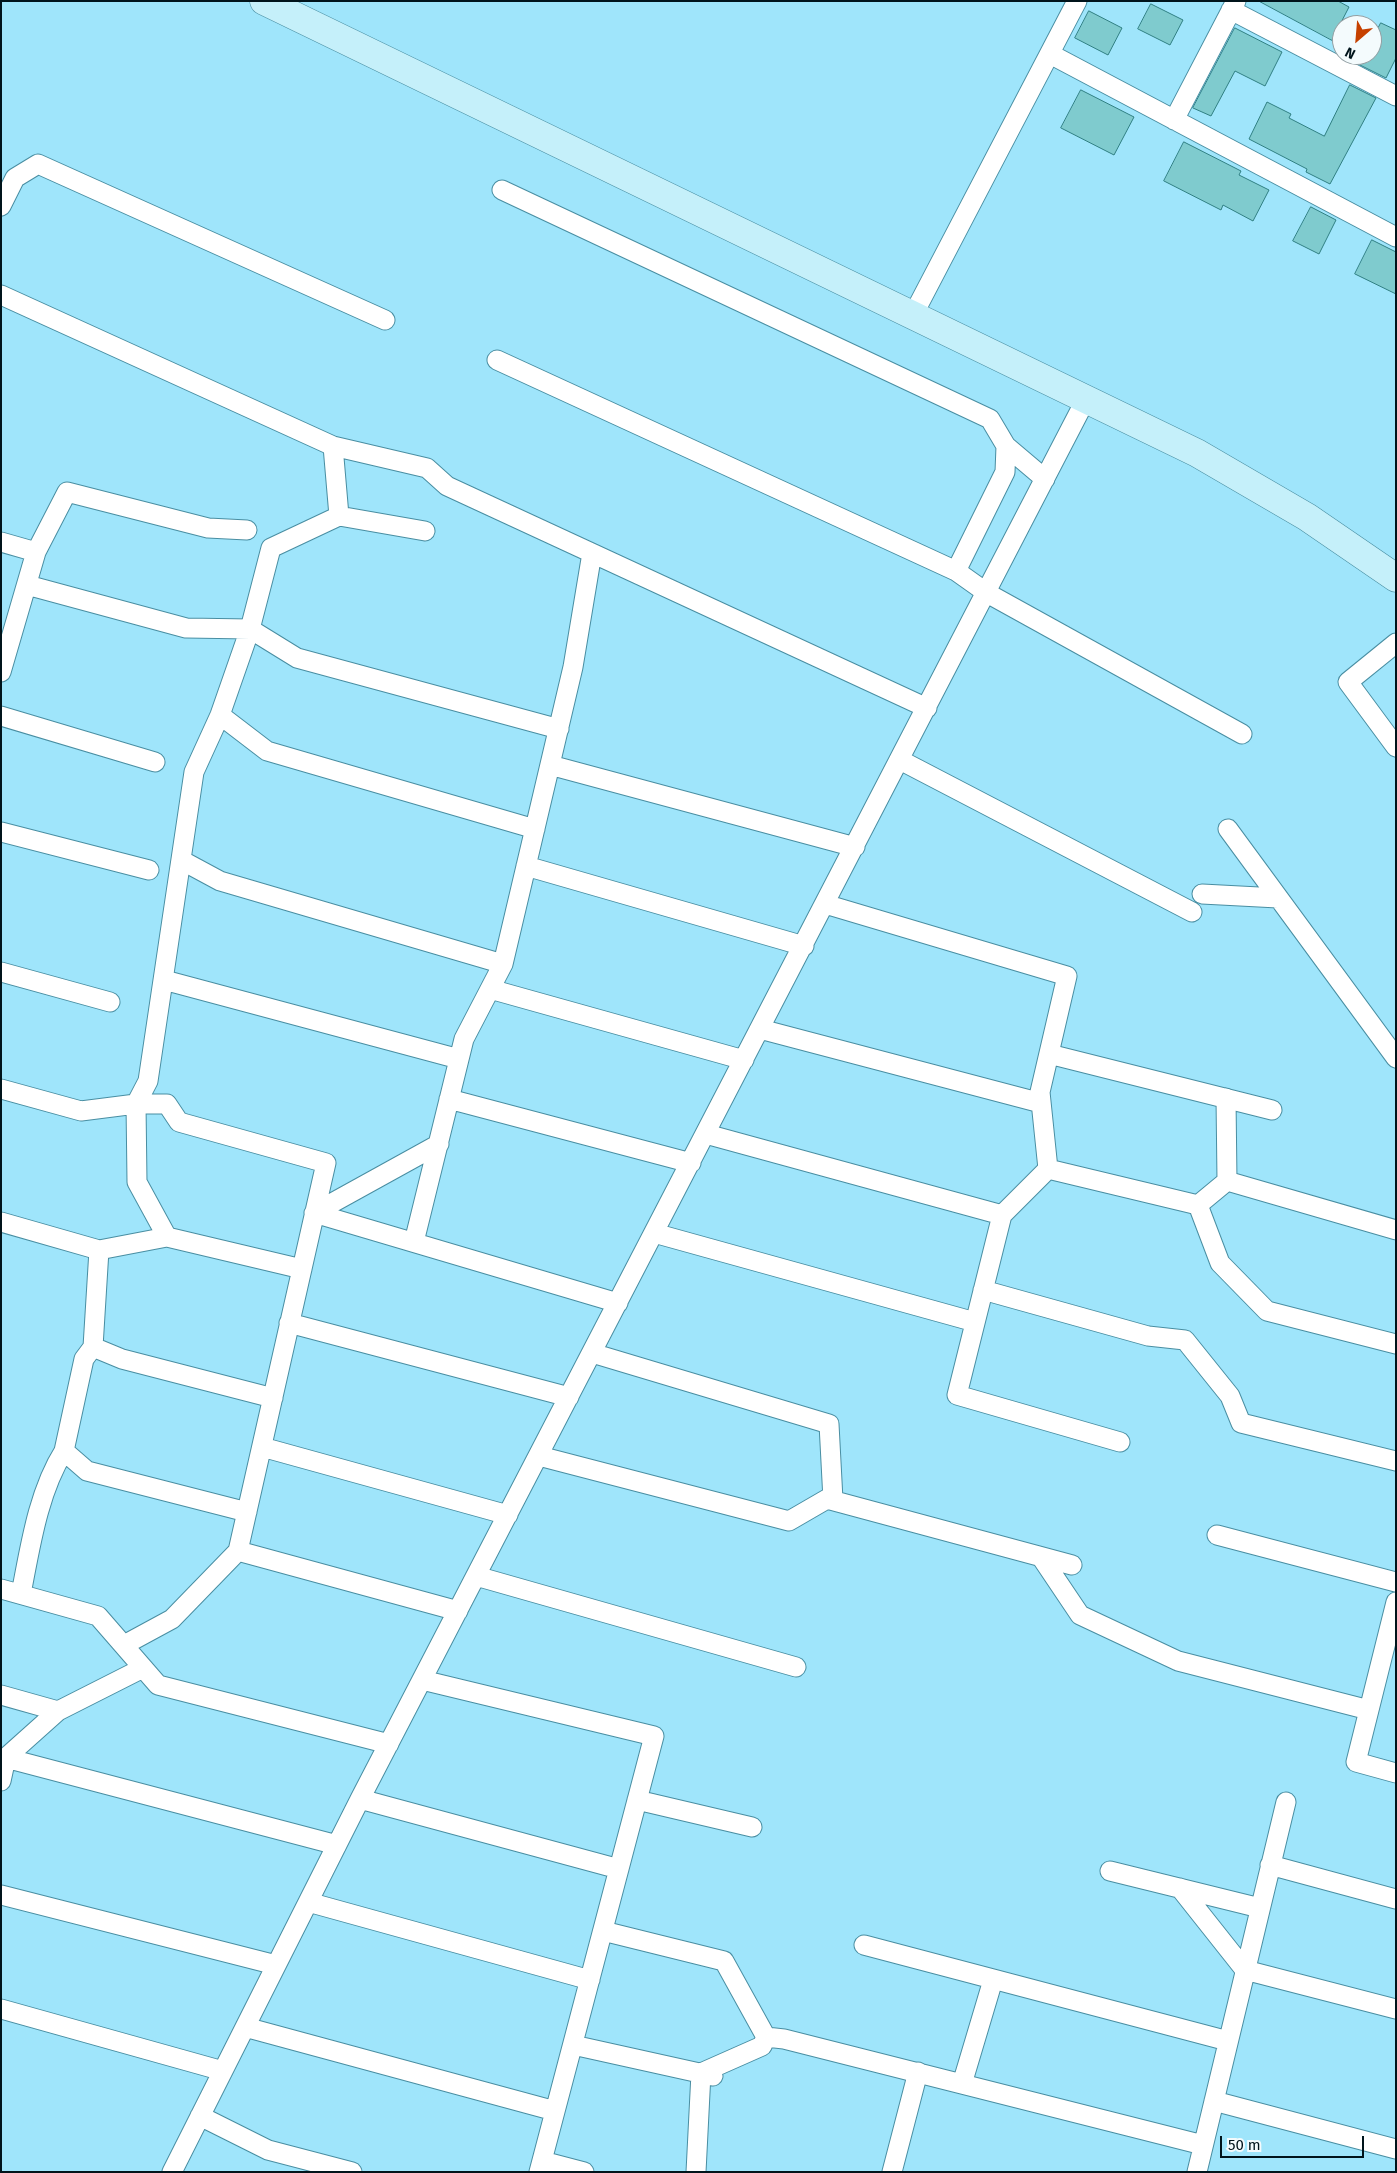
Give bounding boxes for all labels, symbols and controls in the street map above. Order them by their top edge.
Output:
north arrow [1332,15,1382,65]
text: N [1342,43,1358,63]
scale bar [1222,2126,1366,2158]
text: 50 m [1228,2136,1261,2154]

